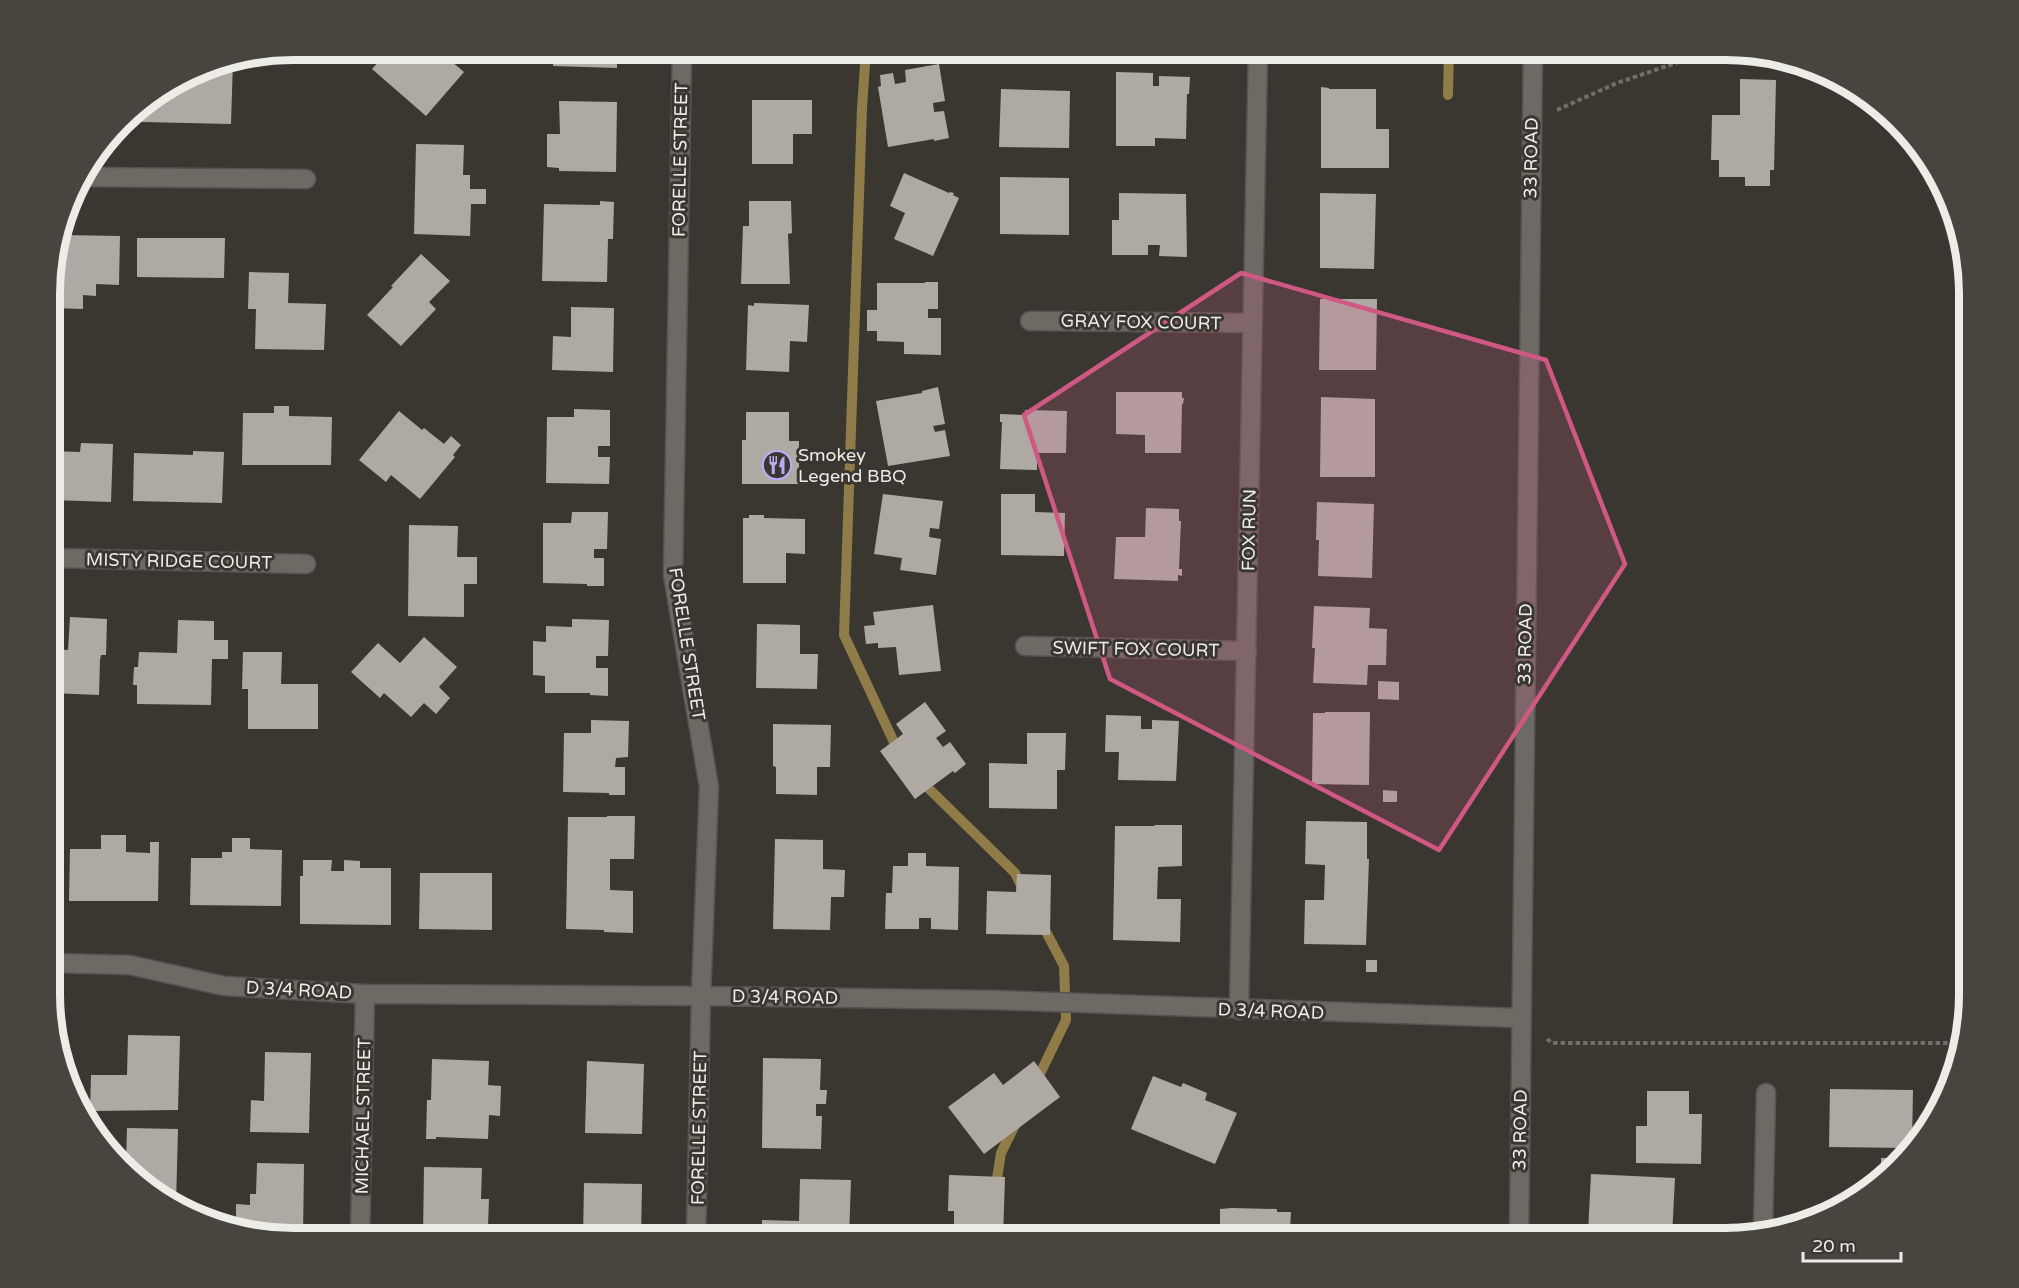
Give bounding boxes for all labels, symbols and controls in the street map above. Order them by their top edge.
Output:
street label: FORELLE STREET [668,83,692,237]
street label: 33 ROAD [1519,117,1543,199]
street label: GRAY FOX COURT [1061,310,1222,334]
place label: Smokey Legend BBQ [798,444,907,487]
restaurant icon: Smokey Legend BBQ [761,449,793,481]
street label: FOX RUN [1237,489,1261,571]
street label: MISTY RIDGE COURT [86,548,272,574]
street label: FORELLE STREET [664,566,710,722]
street label: 33 ROAD [1513,603,1537,685]
street label: SWIFT FOX COURT [1052,637,1220,661]
street label: D 3/4 ROAD [245,976,353,1004]
street label: D 3/4 ROAD [732,985,838,1009]
street label: D 3/4 ROAD [1217,998,1325,1024]
street label: MICHAEL STREET [351,1037,375,1195]
street label: FORELLE STREET [687,1051,711,1205]
street label: 33 ROAD [1508,1089,1532,1171]
scale bar [1803,1225,1900,1263]
text: 20 m [1812,1235,1856,1257]

